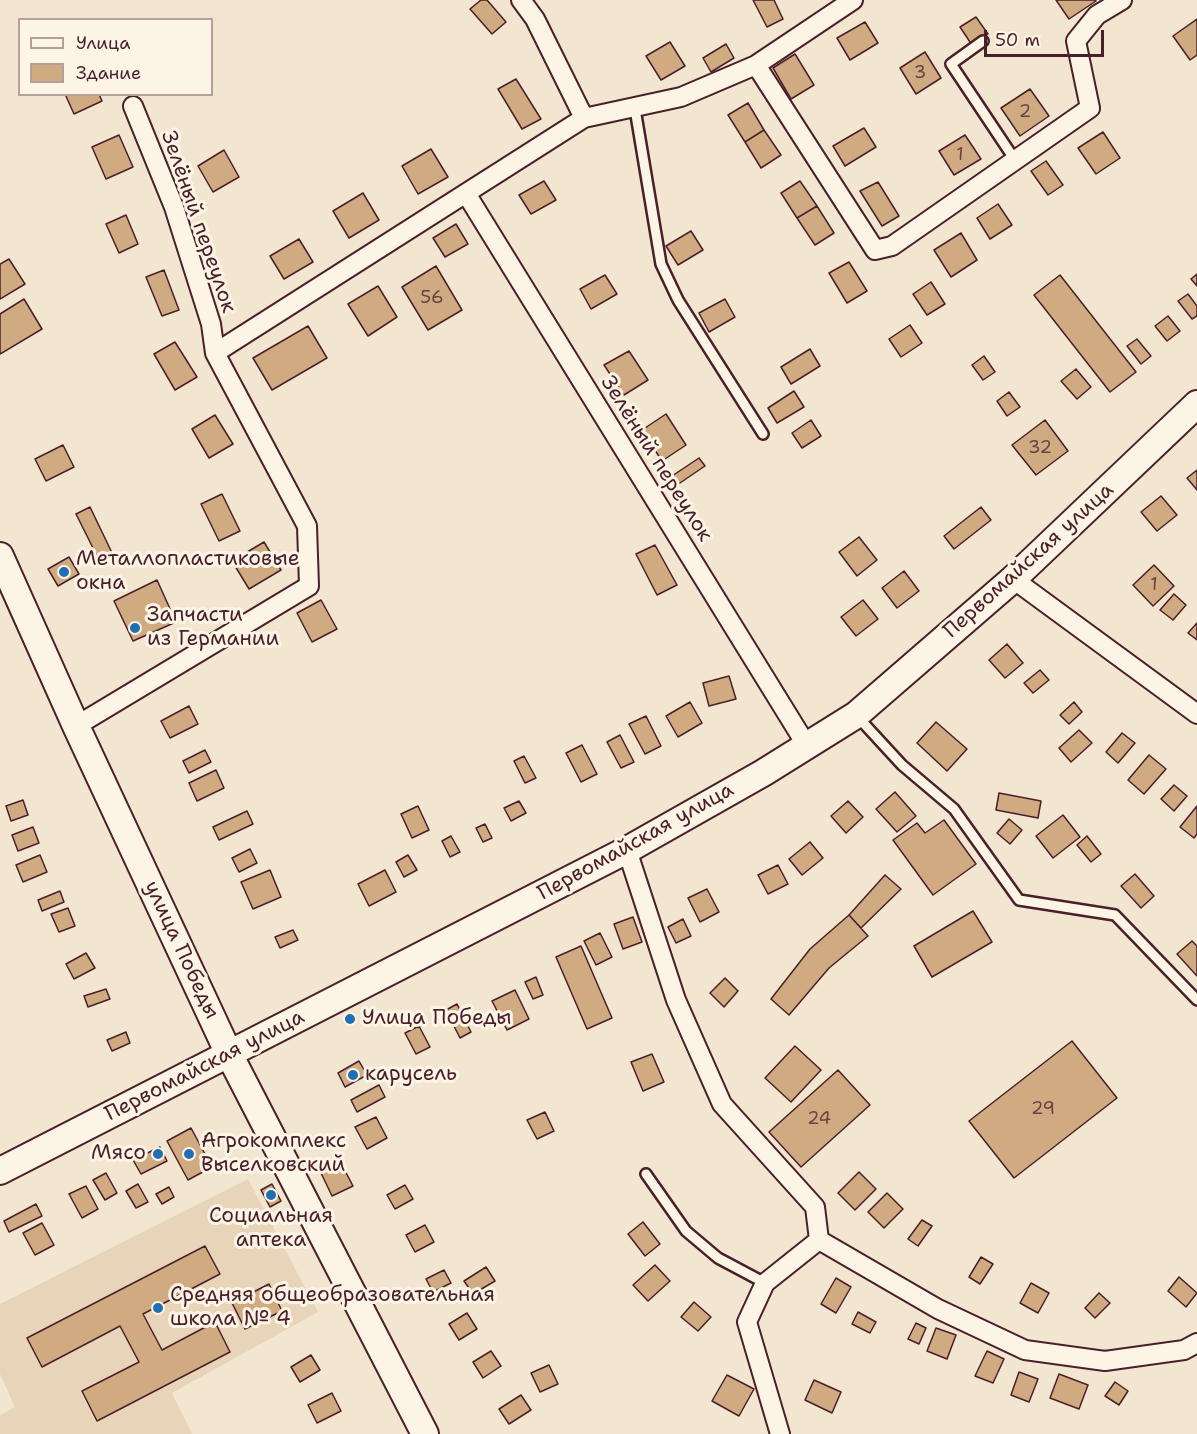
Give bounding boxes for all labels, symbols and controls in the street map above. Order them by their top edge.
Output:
legend [18,18,213,96]
scale bar [987,18,1107,56]
text: 50 m [995,28,1040,52]
text: Улица [76,31,130,55]
text: Здание [76,61,141,85]
house number: 3 [914,62,926,84]
house number: 2 [1019,101,1031,123]
street label: Зелёный переулок [155,128,241,316]
house number: 1 [956,144,964,166]
house number: 56 [420,287,444,309]
street label: Зелёный переулок [595,371,717,547]
house number: 32 [1028,437,1052,459]
street label: Первомайская улица [939,478,1119,644]
place label: Металлопластиковые окна [76,547,300,597]
marker: Металлопластиковые окна [57,565,71,579]
house number: 1 [1150,574,1158,596]
place label: Запчасти из Германии [147,603,279,653]
marker: Запчасти из Германии [128,621,142,635]
street label: Первомайская улица [534,778,738,906]
street label: улица Победы [138,877,224,1023]
street label: Первомайская улица [101,1005,309,1127]
place label: Улица Победы [362,1006,511,1032]
marker: Улица Победы [343,1012,357,1026]
place label: карусель [365,1062,457,1088]
marker: карусель [346,1068,360,1082]
house number: 29 [1031,1098,1055,1120]
house number: 24 [807,1108,831,1130]
place label: Агрокомплекс Выселковский [201,1129,346,1179]
place label: Мясо [91,1141,146,1167]
marker: Мясо [151,1147,165,1161]
marker: Агрокомплекс Выселковский [182,1147,196,1161]
marker: Социальная аптека [264,1188,278,1202]
place label: Социальная аптека [209,1204,333,1254]
place label: Средняя общеобразовательная школа № 4 [170,1283,495,1333]
marker: Средняя общеобразовательная школа № 4 [151,1301,165,1315]

